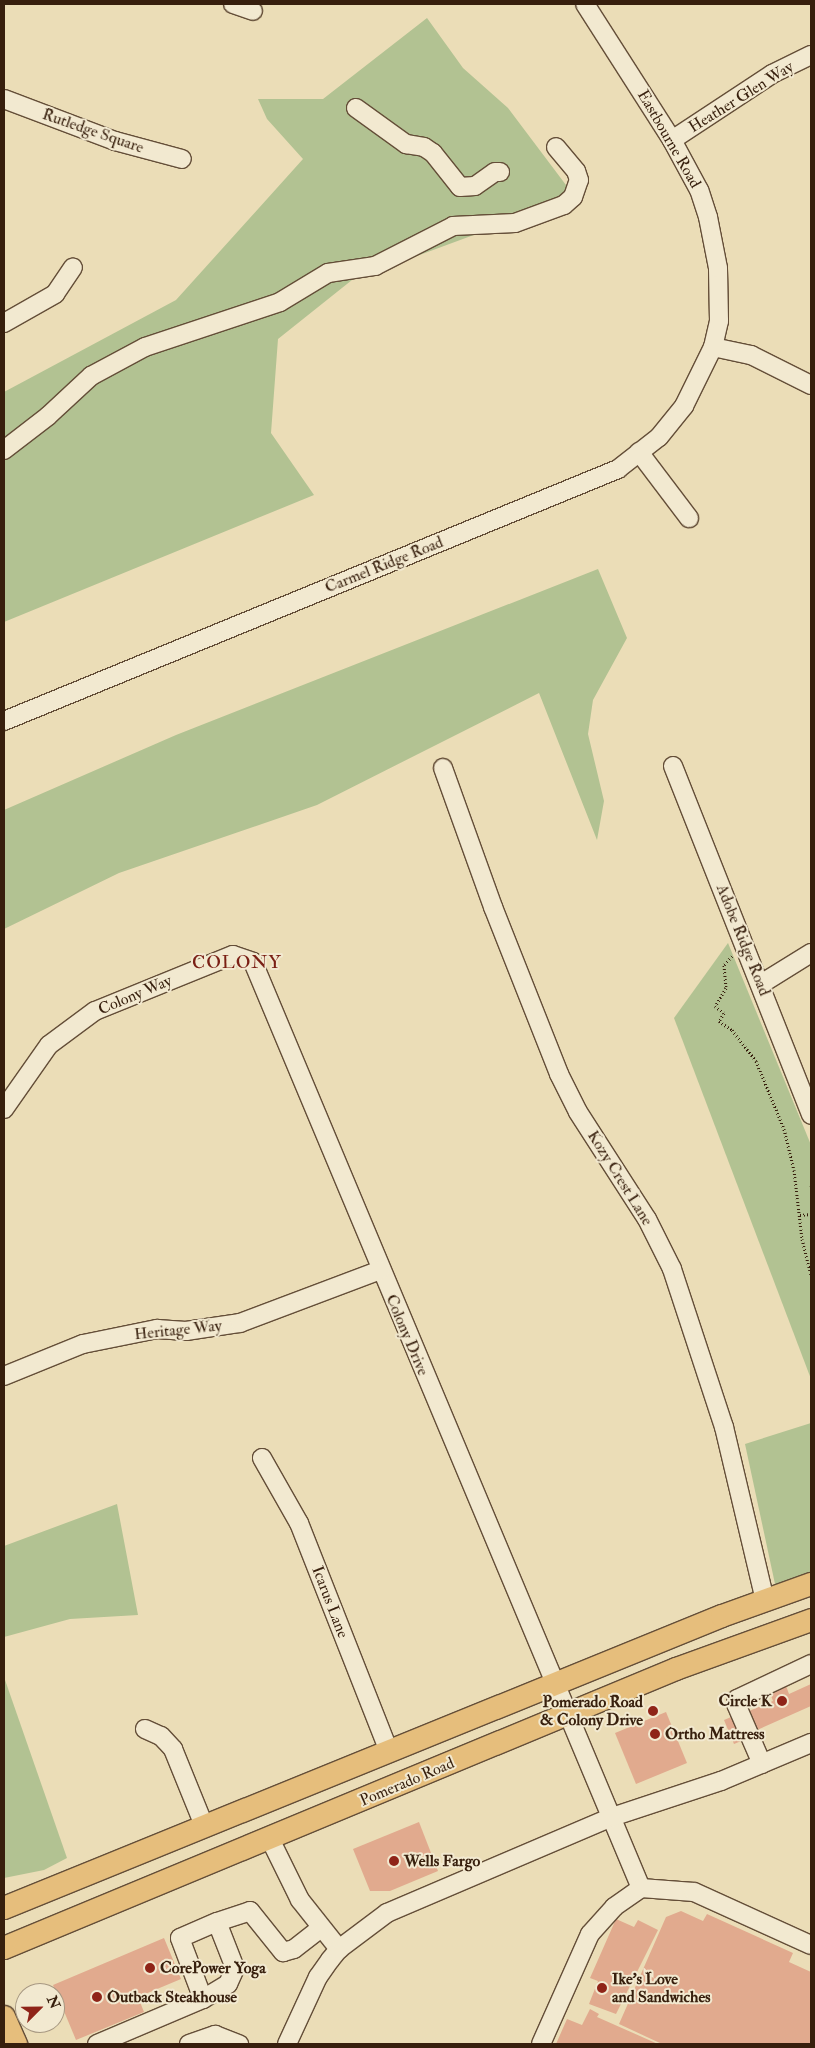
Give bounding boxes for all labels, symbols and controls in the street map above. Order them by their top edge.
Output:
street label: Heather Glen Way [685,57,797,137]
street label: Eastbourne Road [633,86,705,192]
street label: Rutledge Square [40,105,146,157]
street label: Carmel Ridge Road [322,533,446,597]
street label: Adobe Ridge Road [712,881,774,999]
district label: COLONY [191,952,283,974]
street label: Colony Way [95,971,175,1019]
street label: Kozy Crest Lane [583,1127,657,1229]
street label: Colony Drive [381,1292,433,1378]
street label: Heritage Way [133,1316,223,1344]
street label: Icarus Lane [308,1563,352,1641]
place label: Circle K [719,1691,772,1711]
place label: Pomerado Road & Colony Drive [540,1692,643,1730]
marker: Circle K [776,1695,788,1707]
marker: Pomerado Road & Colony Drive [647,1705,659,1717]
place label: Ortho Mattress [665,1724,765,1744]
marker: Ortho Mattress [649,1728,661,1740]
street label: Pomerado Road [357,1754,457,1810]
place label: Wells Fargo [404,1851,480,1871]
marker: Wells Fargo [388,1855,400,1867]
place label: CorePower Yoga [160,1958,266,1978]
marker: CorePower Yoga [144,1962,156,1974]
place label: Ike's Love and Sandwiches [612,1969,711,2007]
marker: Ike's Love and Sandwiches [596,1982,608,1994]
north arrow [15,1983,65,2033]
place label: Outback Steakhouse [107,1987,237,2007]
marker: Outback Steakhouse [91,1991,103,2003]
text: N [43,1993,64,2011]

